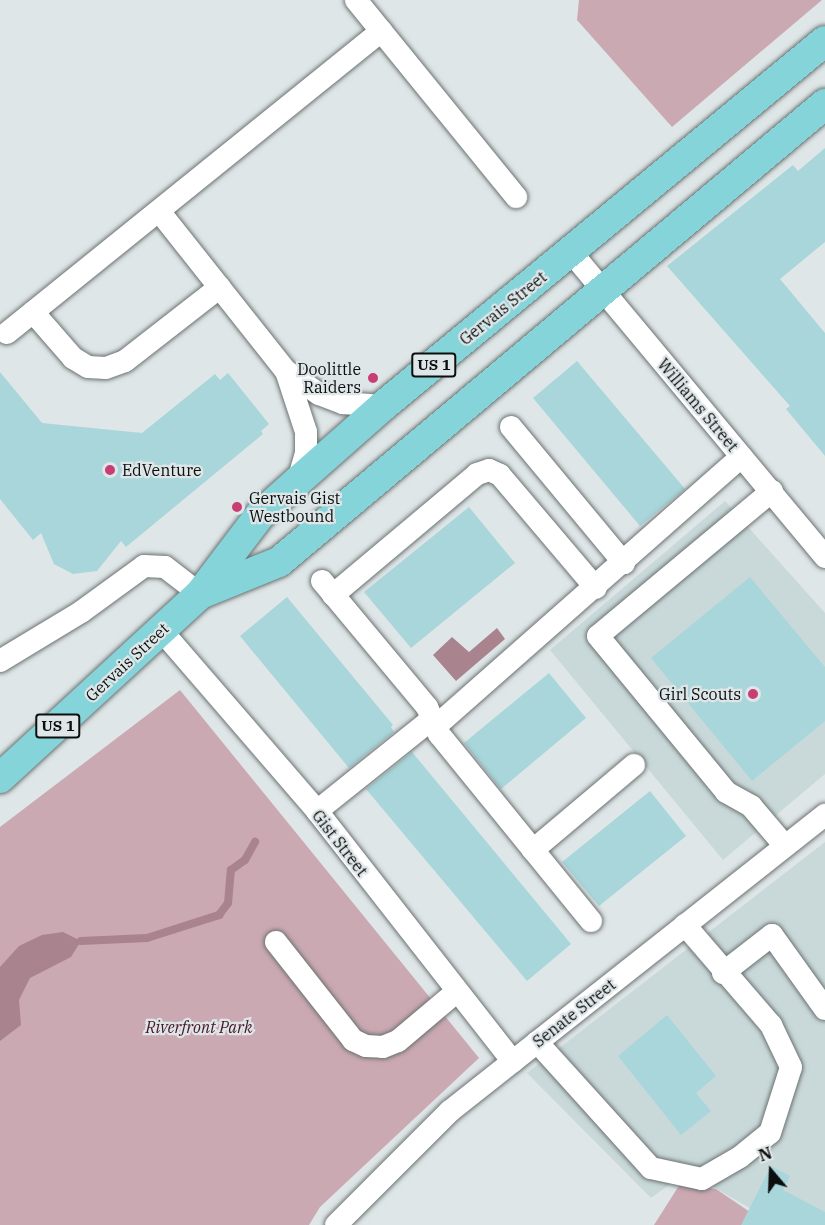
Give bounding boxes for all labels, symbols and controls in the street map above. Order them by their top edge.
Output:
street label: Gervais Street [456,267,550,349]
road number: US 1 [410,353,458,377]
street label: Williams Street [654,355,742,455]
place label: Doolittle Raiders [297,359,361,397]
marker: Doolittle Raiders [366,371,380,385]
place label: EdVenture [122,460,202,480]
marker: EdVenture [103,463,117,477]
place label: Gervais Gist Westbound [249,488,340,526]
marker: Gervais Gist Westbound [230,500,244,514]
street label: Gervais Street [82,619,172,705]
place label: Girl Scouts [659,684,741,704]
marker: Girl Scouts [746,687,760,701]
road number: US 1 [34,714,82,738]
street label: Gist Street [308,806,372,880]
street label: Senate Street [529,975,619,1051]
park label: Riverfront Park [146,1017,252,1037]
north arrow [741,1141,801,1201]
text: N [756,1142,774,1165]

